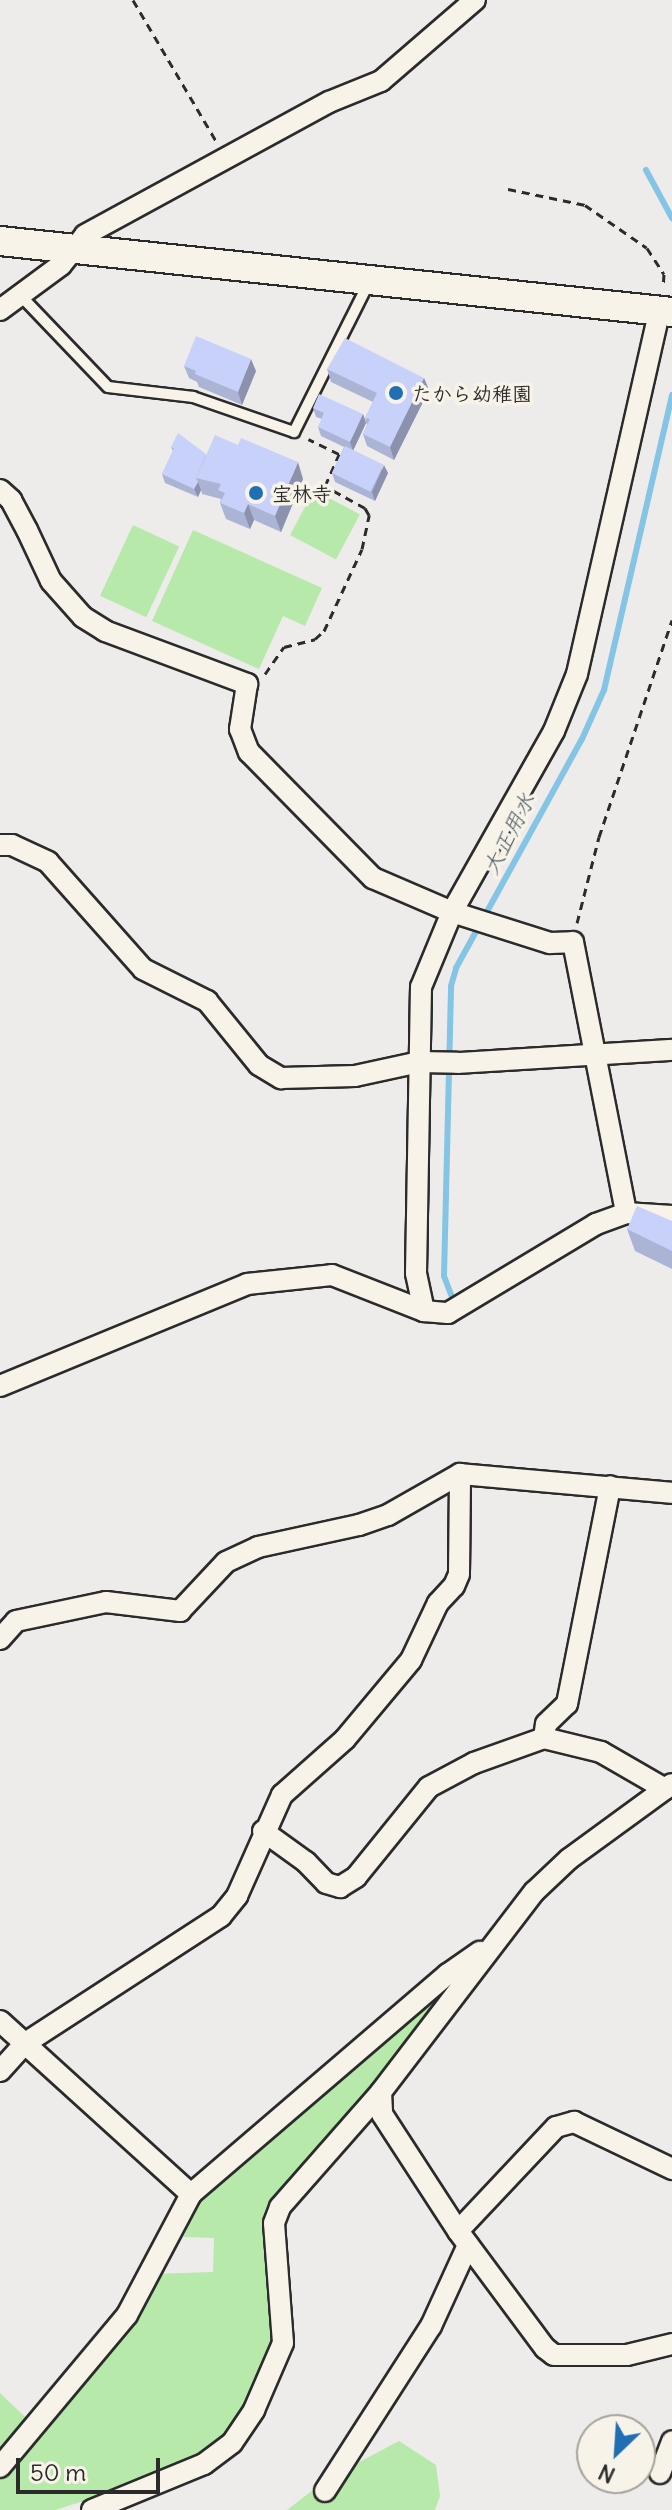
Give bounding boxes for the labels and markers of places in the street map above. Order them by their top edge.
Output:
place label: たから幼稚園 [412,381,532,405]
marker: たから幼稚園 [387,384,405,402]
place label: 宝林寺 [272,481,332,505]
marker: 宝林寺 [247,484,265,502]

